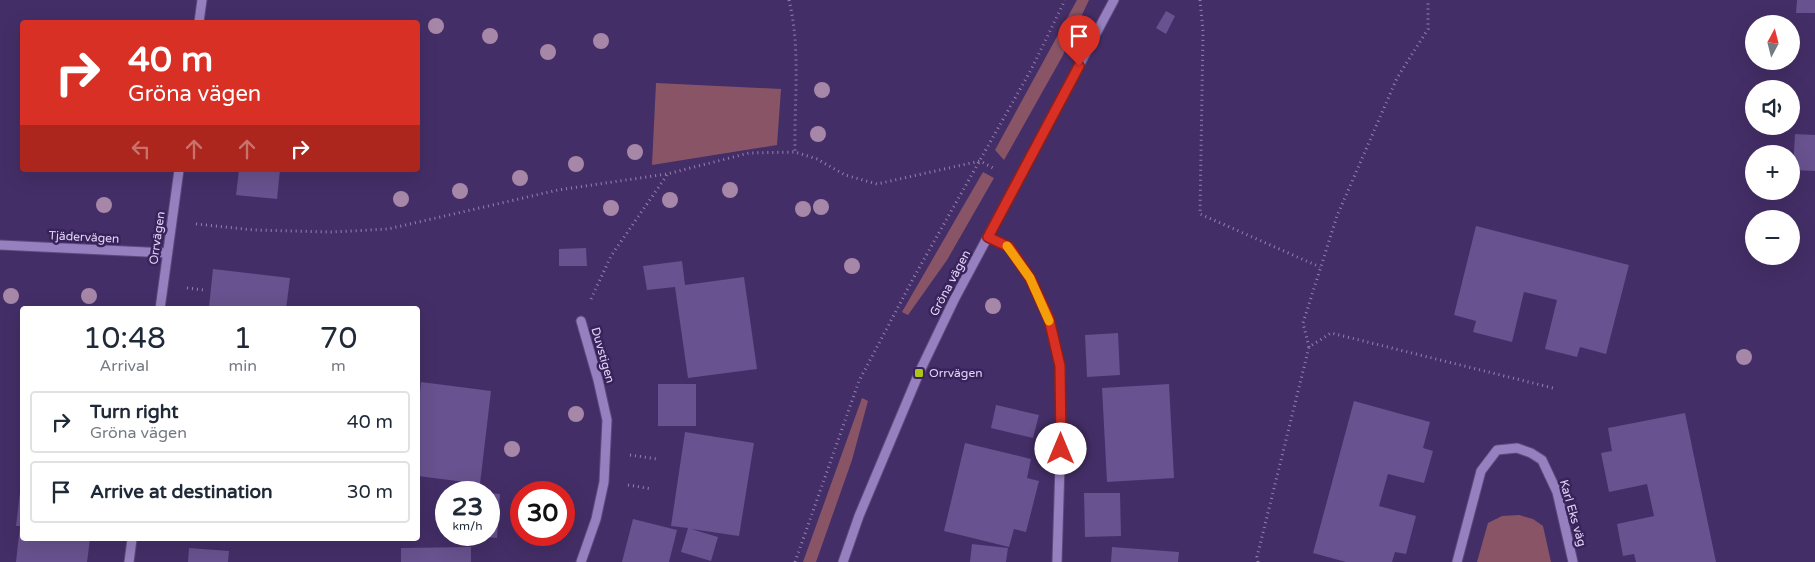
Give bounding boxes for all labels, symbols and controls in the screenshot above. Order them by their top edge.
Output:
pin [1058,15,1100,66]
north arrow [1745,15,1800,70]
map controls [1745,15,1800,265]
icon: arrive [1065,22,1093,50]
text: 40 m [128,39,213,81]
icon: right [45,40,110,105]
button: sound [1745,80,1800,135]
text: Gröna vägen [128,81,261,107]
icon: left [127,135,155,163]
icon: ahead [180,135,208,163]
icon: ahead [233,135,261,163]
icon: right [286,135,314,163]
button: + [1745,145,1800,200]
button: − [1745,210,1800,265]
street label: Orrvägen [146,211,168,265]
street label: Tjädervägen [48,228,120,246]
street label: Gröna vägen [927,248,973,318]
text: 10:48 [83,320,166,357]
text: 1 [233,320,252,357]
text: 70 [320,320,357,357]
street label: Duvstigen [588,325,618,385]
text: Arrival [100,356,149,376]
text: min [229,356,257,376]
text: m [331,356,346,376]
place label: Orrvägen [929,366,983,380]
marker: Orrvägen [913,367,925,379]
text: Turn right [90,401,178,423]
icon: right [47,408,75,436]
text: 40 m [347,411,393,433]
position arrow [1034,422,1086,474]
text: Gröna vägen [90,423,187,443]
icon: arrive [47,478,75,506]
street label: Karl Eks väg [1557,478,1589,548]
text: Arrive at destination [90,481,273,503]
text: 30 m [347,481,393,503]
speed limit sign: 30 [510,481,575,546]
text: 23 [452,492,483,522]
text: km/h [452,519,483,533]

